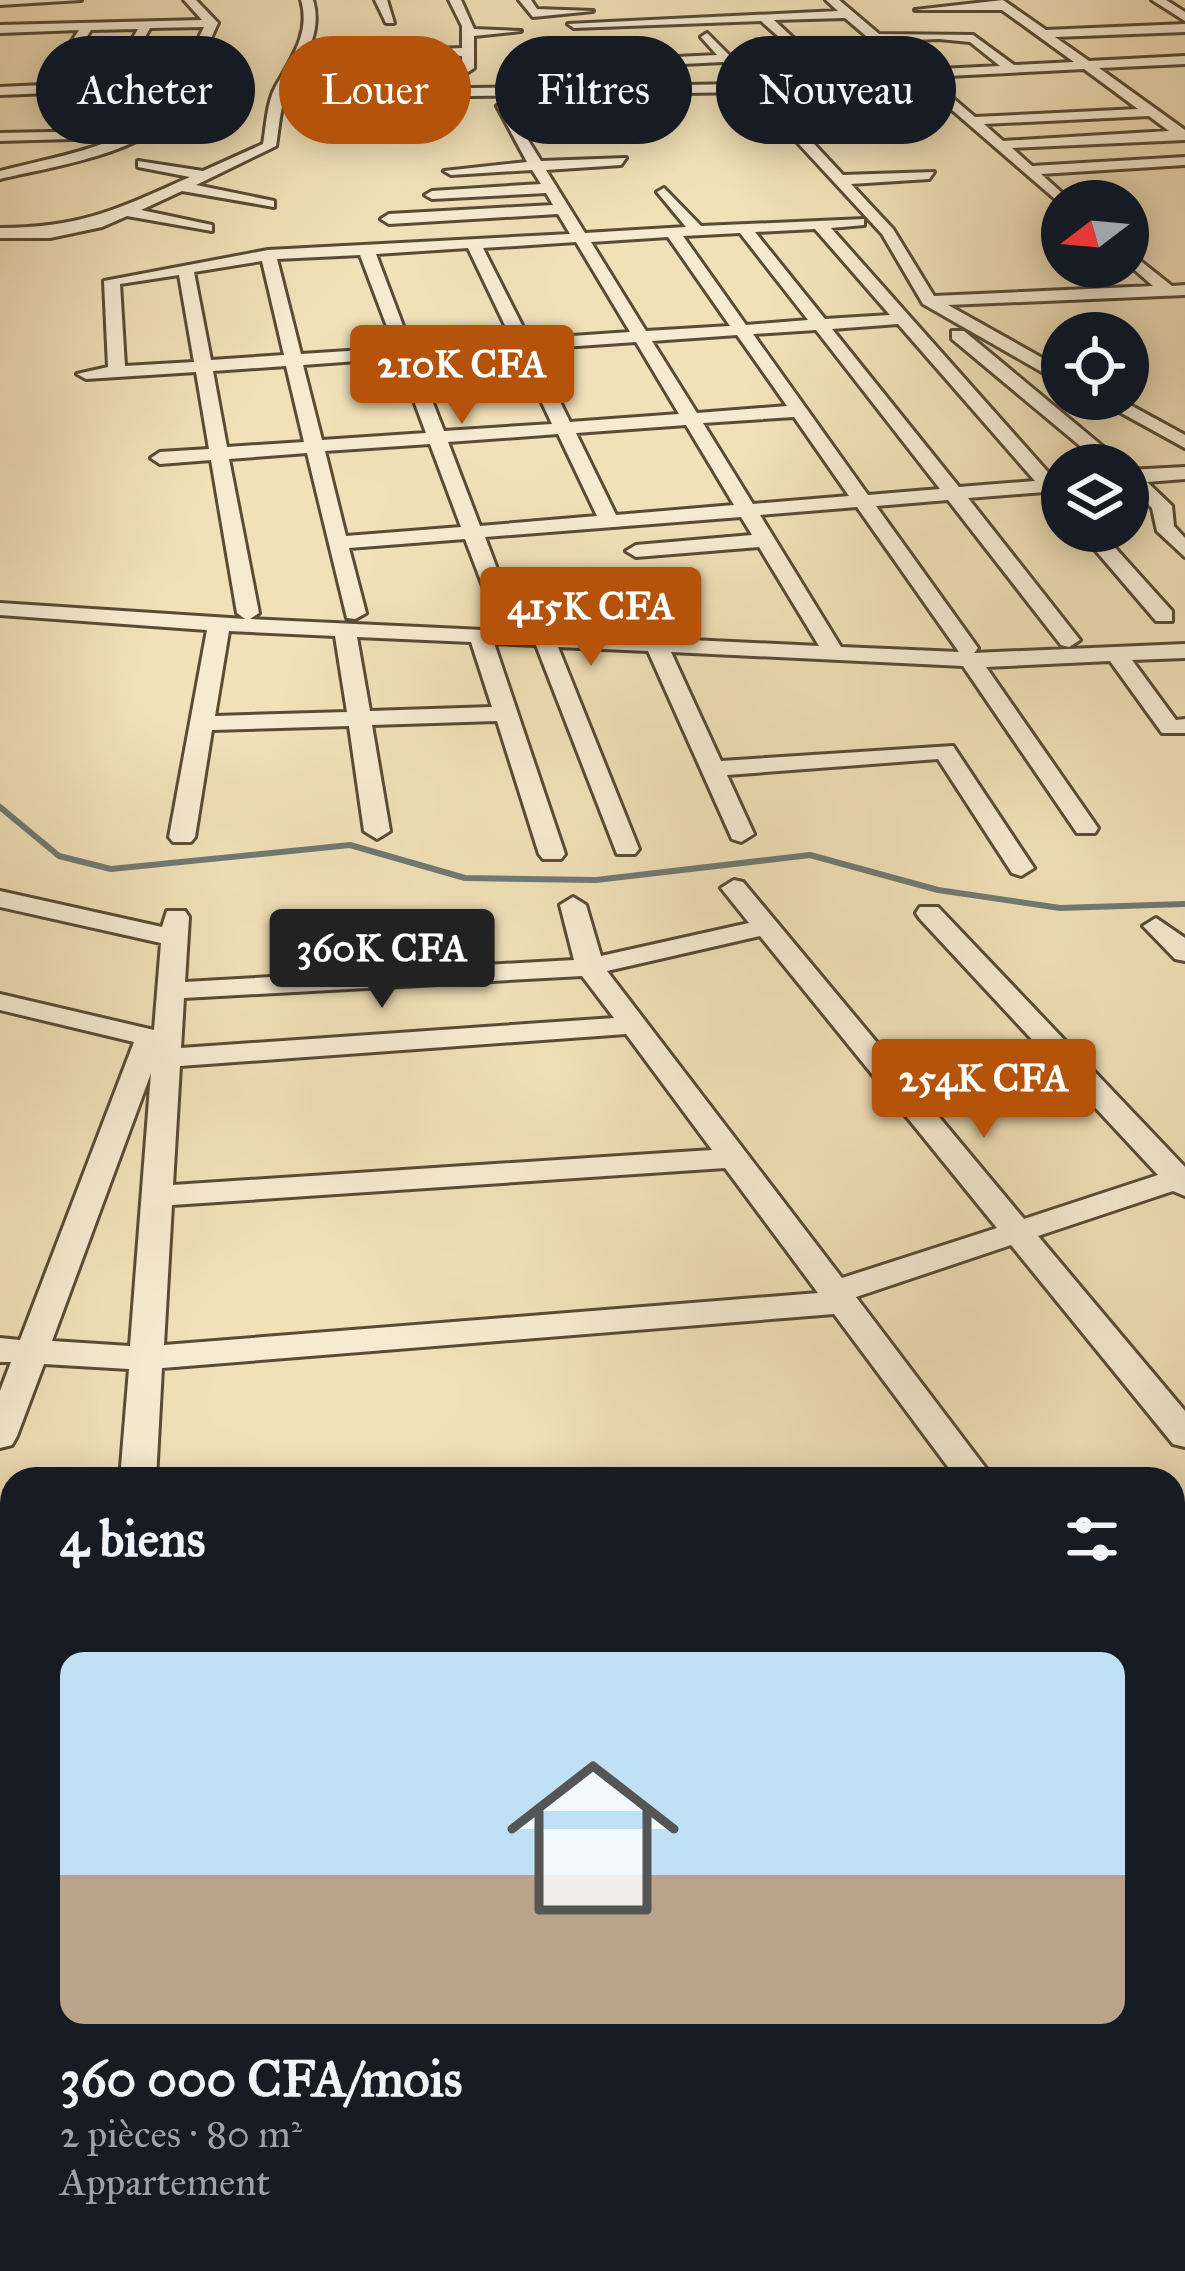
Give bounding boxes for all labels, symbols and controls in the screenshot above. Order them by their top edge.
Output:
chip: Acheter [36,36,255,144]
chip: Louer [279,36,471,144]
chip: Filtres [495,36,692,144]
chip: Nouveau [716,36,956,144]
north arrow [1041,180,1149,288]
map controls [1041,180,1149,552]
button: locate [1041,312,1149,420]
pin: 210K CFA [338,325,586,427]
text: 210K CFA [377,340,547,388]
button: layers [1041,444,1149,552]
pin: 415K CFA [467,567,715,669]
text: 415K CFA [507,582,675,630]
pin: 360K CFA [258,909,506,1011]
text: 360K CFA [297,924,467,972]
pin: 254K CFA [860,1039,1108,1141]
text: 254K CFA [899,1054,1069,1102]
icon: filters [1059,1506,1125,1572]
text: 4 biens [60,1508,205,1570]
icon: home [485,1730,701,1946]
text: 360 000 CFA/mois [60,2048,462,2110]
text: 2 pièces · 80 m² [60,2110,302,2158]
text: Appartement [60,2158,270,2206]

